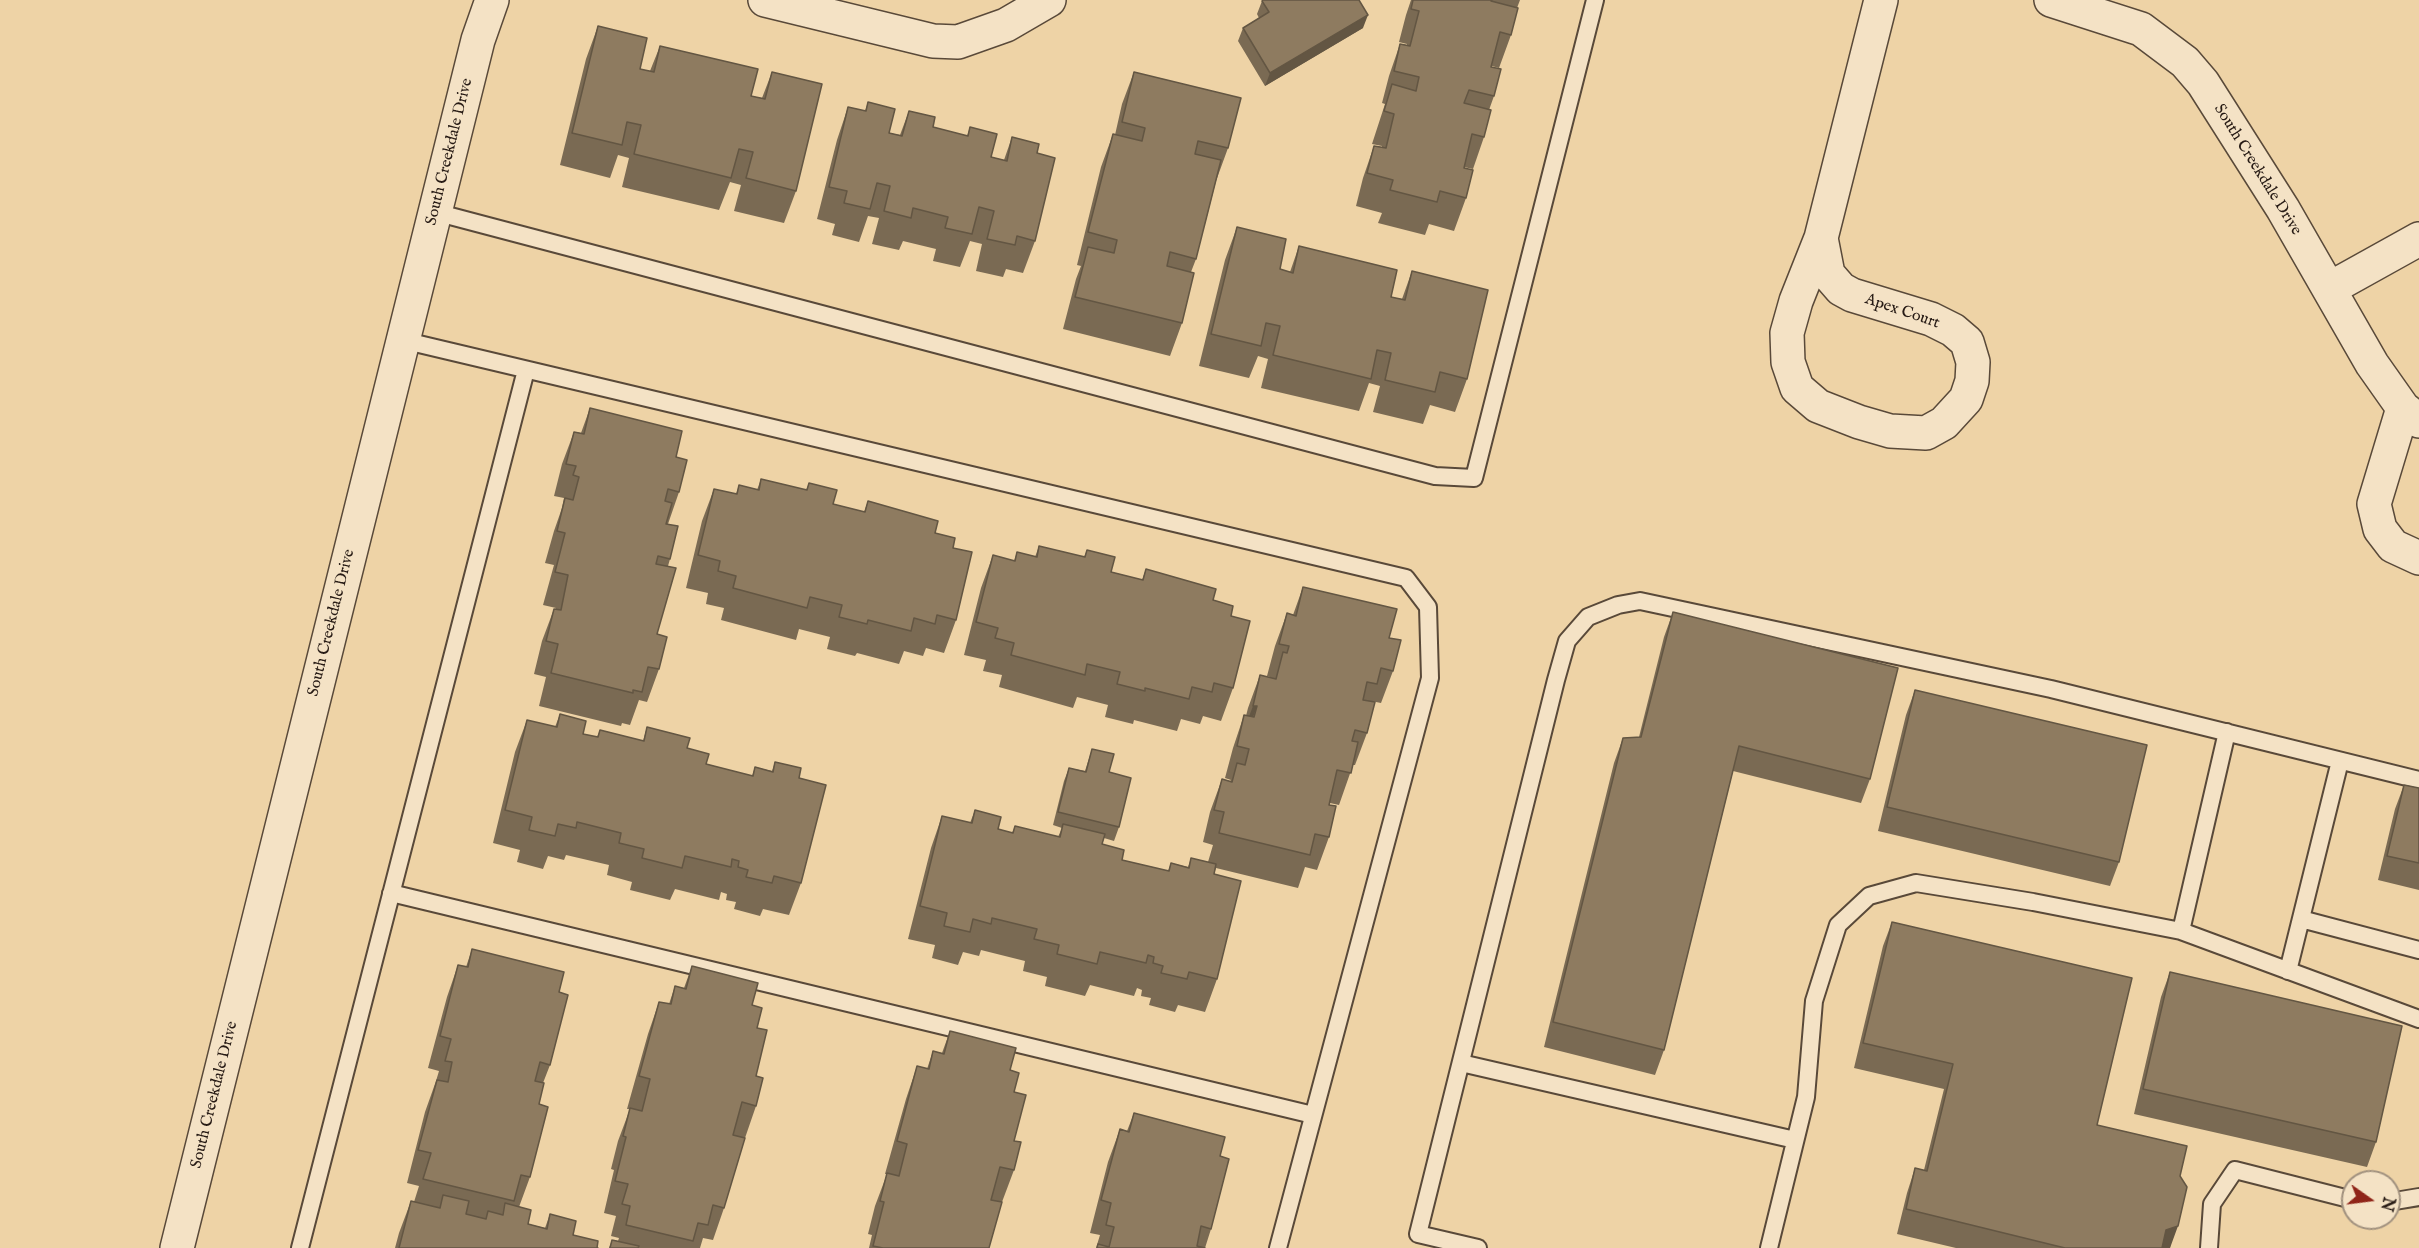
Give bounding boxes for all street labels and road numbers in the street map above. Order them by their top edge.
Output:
street label: South Creekdale Drive [422,76,478,228]
street label: South Creekdale Drive [2209,101,2305,239]
street label: Apex Court [1862,290,1942,334]
street label: South Creekdale Drive [304,547,360,699]
street label: South Creekdale Drive [187,1019,243,1171]

